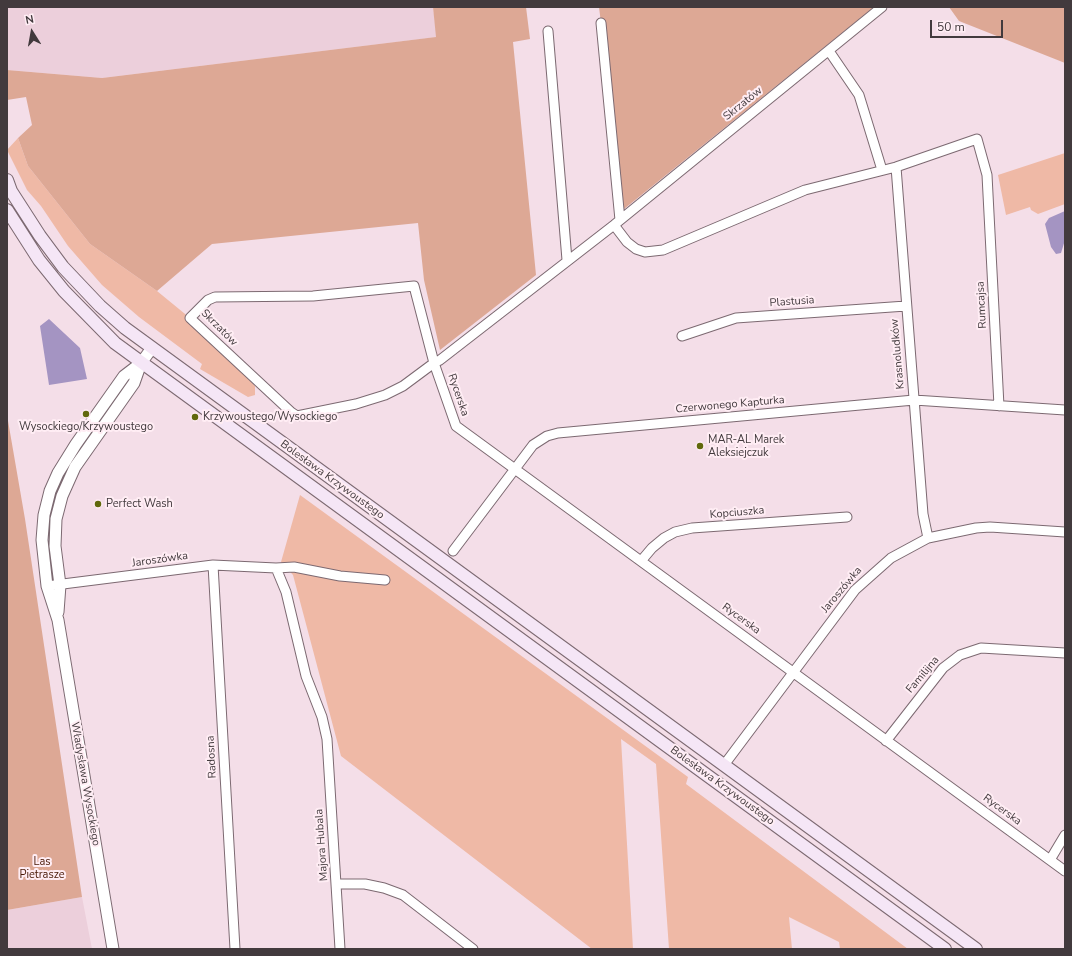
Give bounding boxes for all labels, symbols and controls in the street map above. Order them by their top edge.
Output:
north arrow [12,12,52,52]
text: N [24,12,35,28]
scale bar [932,12,1005,38]
text: 50 m [937,19,965,35]
street label: Skrzatów [721,84,765,124]
street label: Rumcajsa [974,281,990,329]
street label: Plastusia [769,294,815,310]
street label: Skrzatów [198,307,240,349]
street label: Krasnoludków [888,318,908,390]
street label: Rycerska [445,372,471,418]
street label: Czerwonego Kapturka [675,394,785,416]
marker: Wysockiego/Krzywoustego [81,409,91,419]
place label: Krzywoustego/Wysockiego [203,410,337,424]
marker: Krzywoustego/Wysockiego [190,412,200,422]
place label: Wysockiego/Krzywoustego [19,420,153,434]
place label: MAR-AL Marek Aleksiejczuk [708,433,784,459]
street label: Bolesława Krzywoustego [277,438,387,522]
marker: MAR-AL Marek Aleksiejczuk [695,441,705,451]
place label: Perfect Wash [106,497,173,511]
marker: Perfect Wash [93,499,103,509]
street label: Kopciuszka [709,504,765,522]
street label: Jaroszówka [131,550,189,570]
street label: Jaroszówka [819,564,865,616]
street label: Rycerska [719,601,763,637]
street label: Familijna [904,654,942,696]
street label: Władysława Wysockiego [68,721,102,847]
street label: Radosna [204,735,220,779]
street label: Bolesława Krzywoustego [667,744,777,828]
street label: Rycerska [980,792,1024,828]
street label: Majora Hubala [313,808,331,882]
park label: Las Pietrasze [20,855,64,881]

